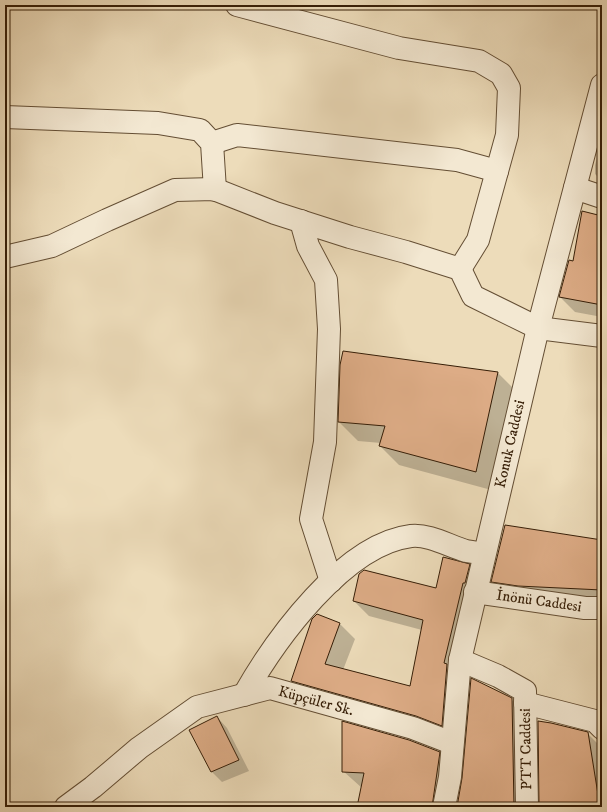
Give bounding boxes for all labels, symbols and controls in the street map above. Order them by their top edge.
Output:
street label: Konuk Caddesi [491,398,529,490]
street label: İnönü Caddesi [495,586,583,616]
street label: Küpçüler Sk. [276,682,356,720]
street label: PTT Caddesi [516,708,536,790]

